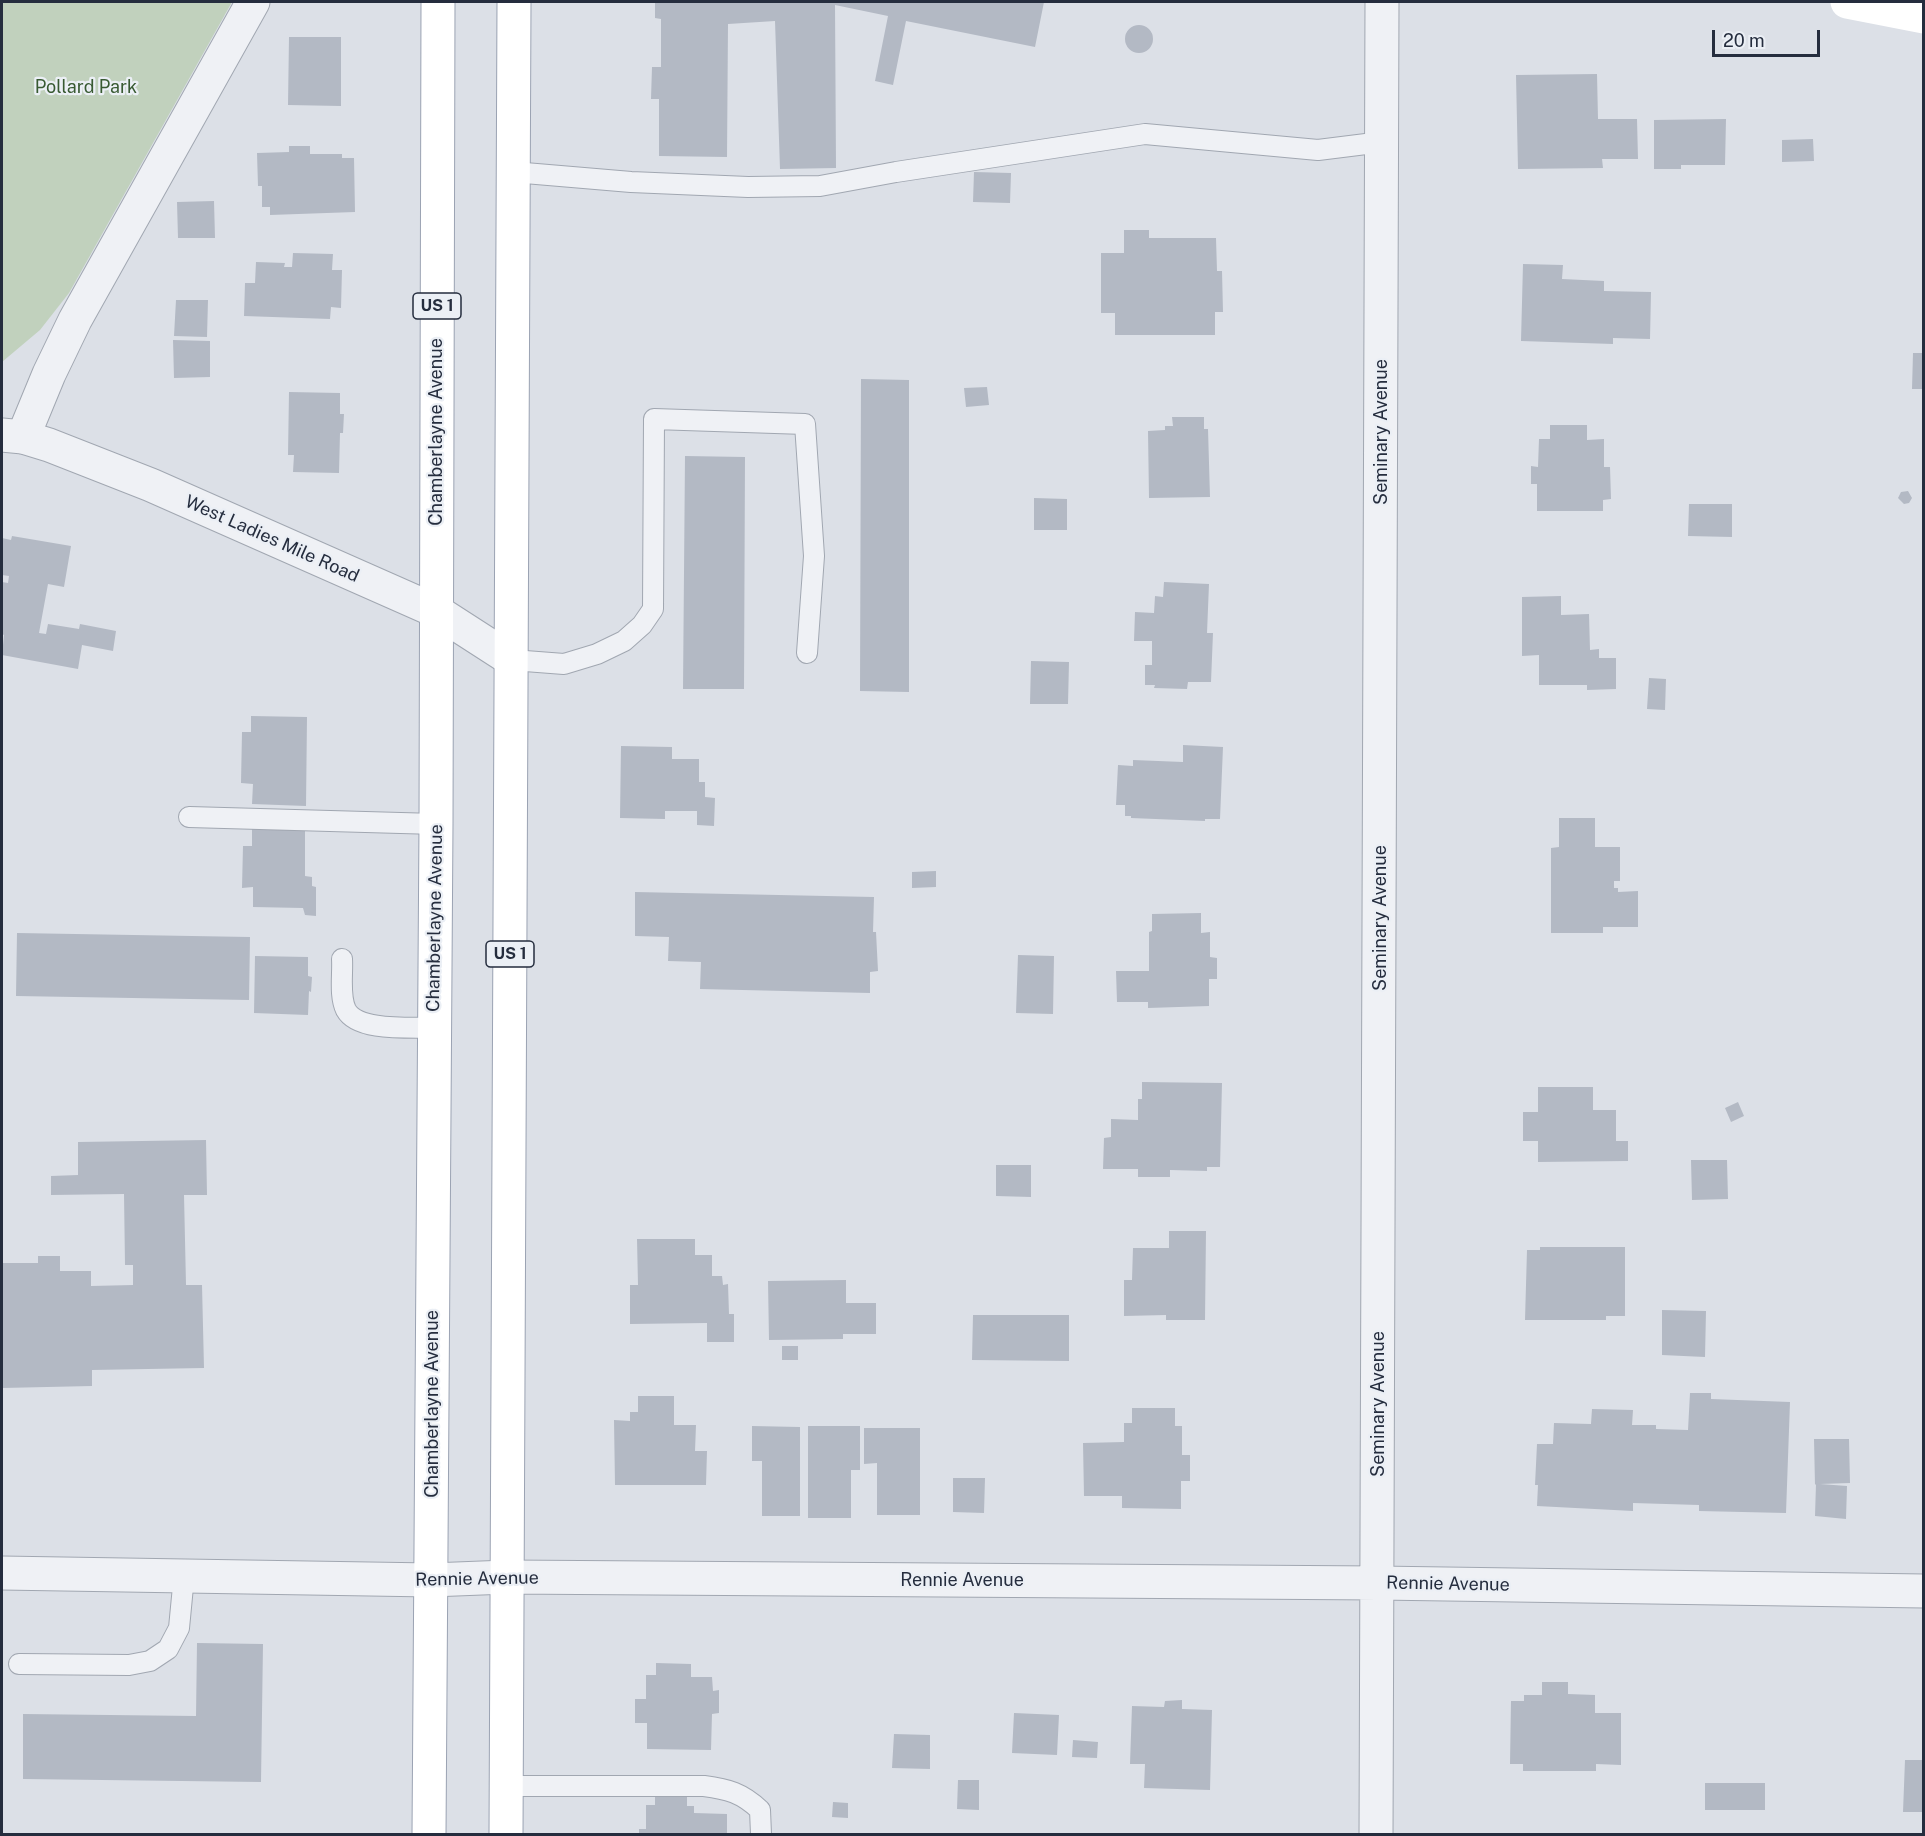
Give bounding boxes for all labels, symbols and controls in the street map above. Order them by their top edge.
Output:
scale bar [1715,18,1823,56]
text: 20 m [1723,30,1765,51]
park label: Pollard Park [35,76,137,98]
road number: US 1 [413,293,461,319]
street label: Chamberlayne Avenue [425,338,447,526]
street label: Seminary Avenue [1370,359,1392,505]
street label: West Ladies Mile Road [182,491,362,587]
street label: Chamberlayne Avenue [423,824,447,1012]
street label: Seminary Avenue [1369,845,1391,991]
road number: US 1 [486,941,534,967]
street label: Chamberlayne Avenue [421,1310,443,1498]
street label: Seminary Avenue [1367,1331,1389,1477]
street label: Rennie Avenue [415,1567,539,1591]
street label: Rennie Avenue [900,1569,1024,1591]
street label: Rennie Avenue [1386,1572,1510,1596]

